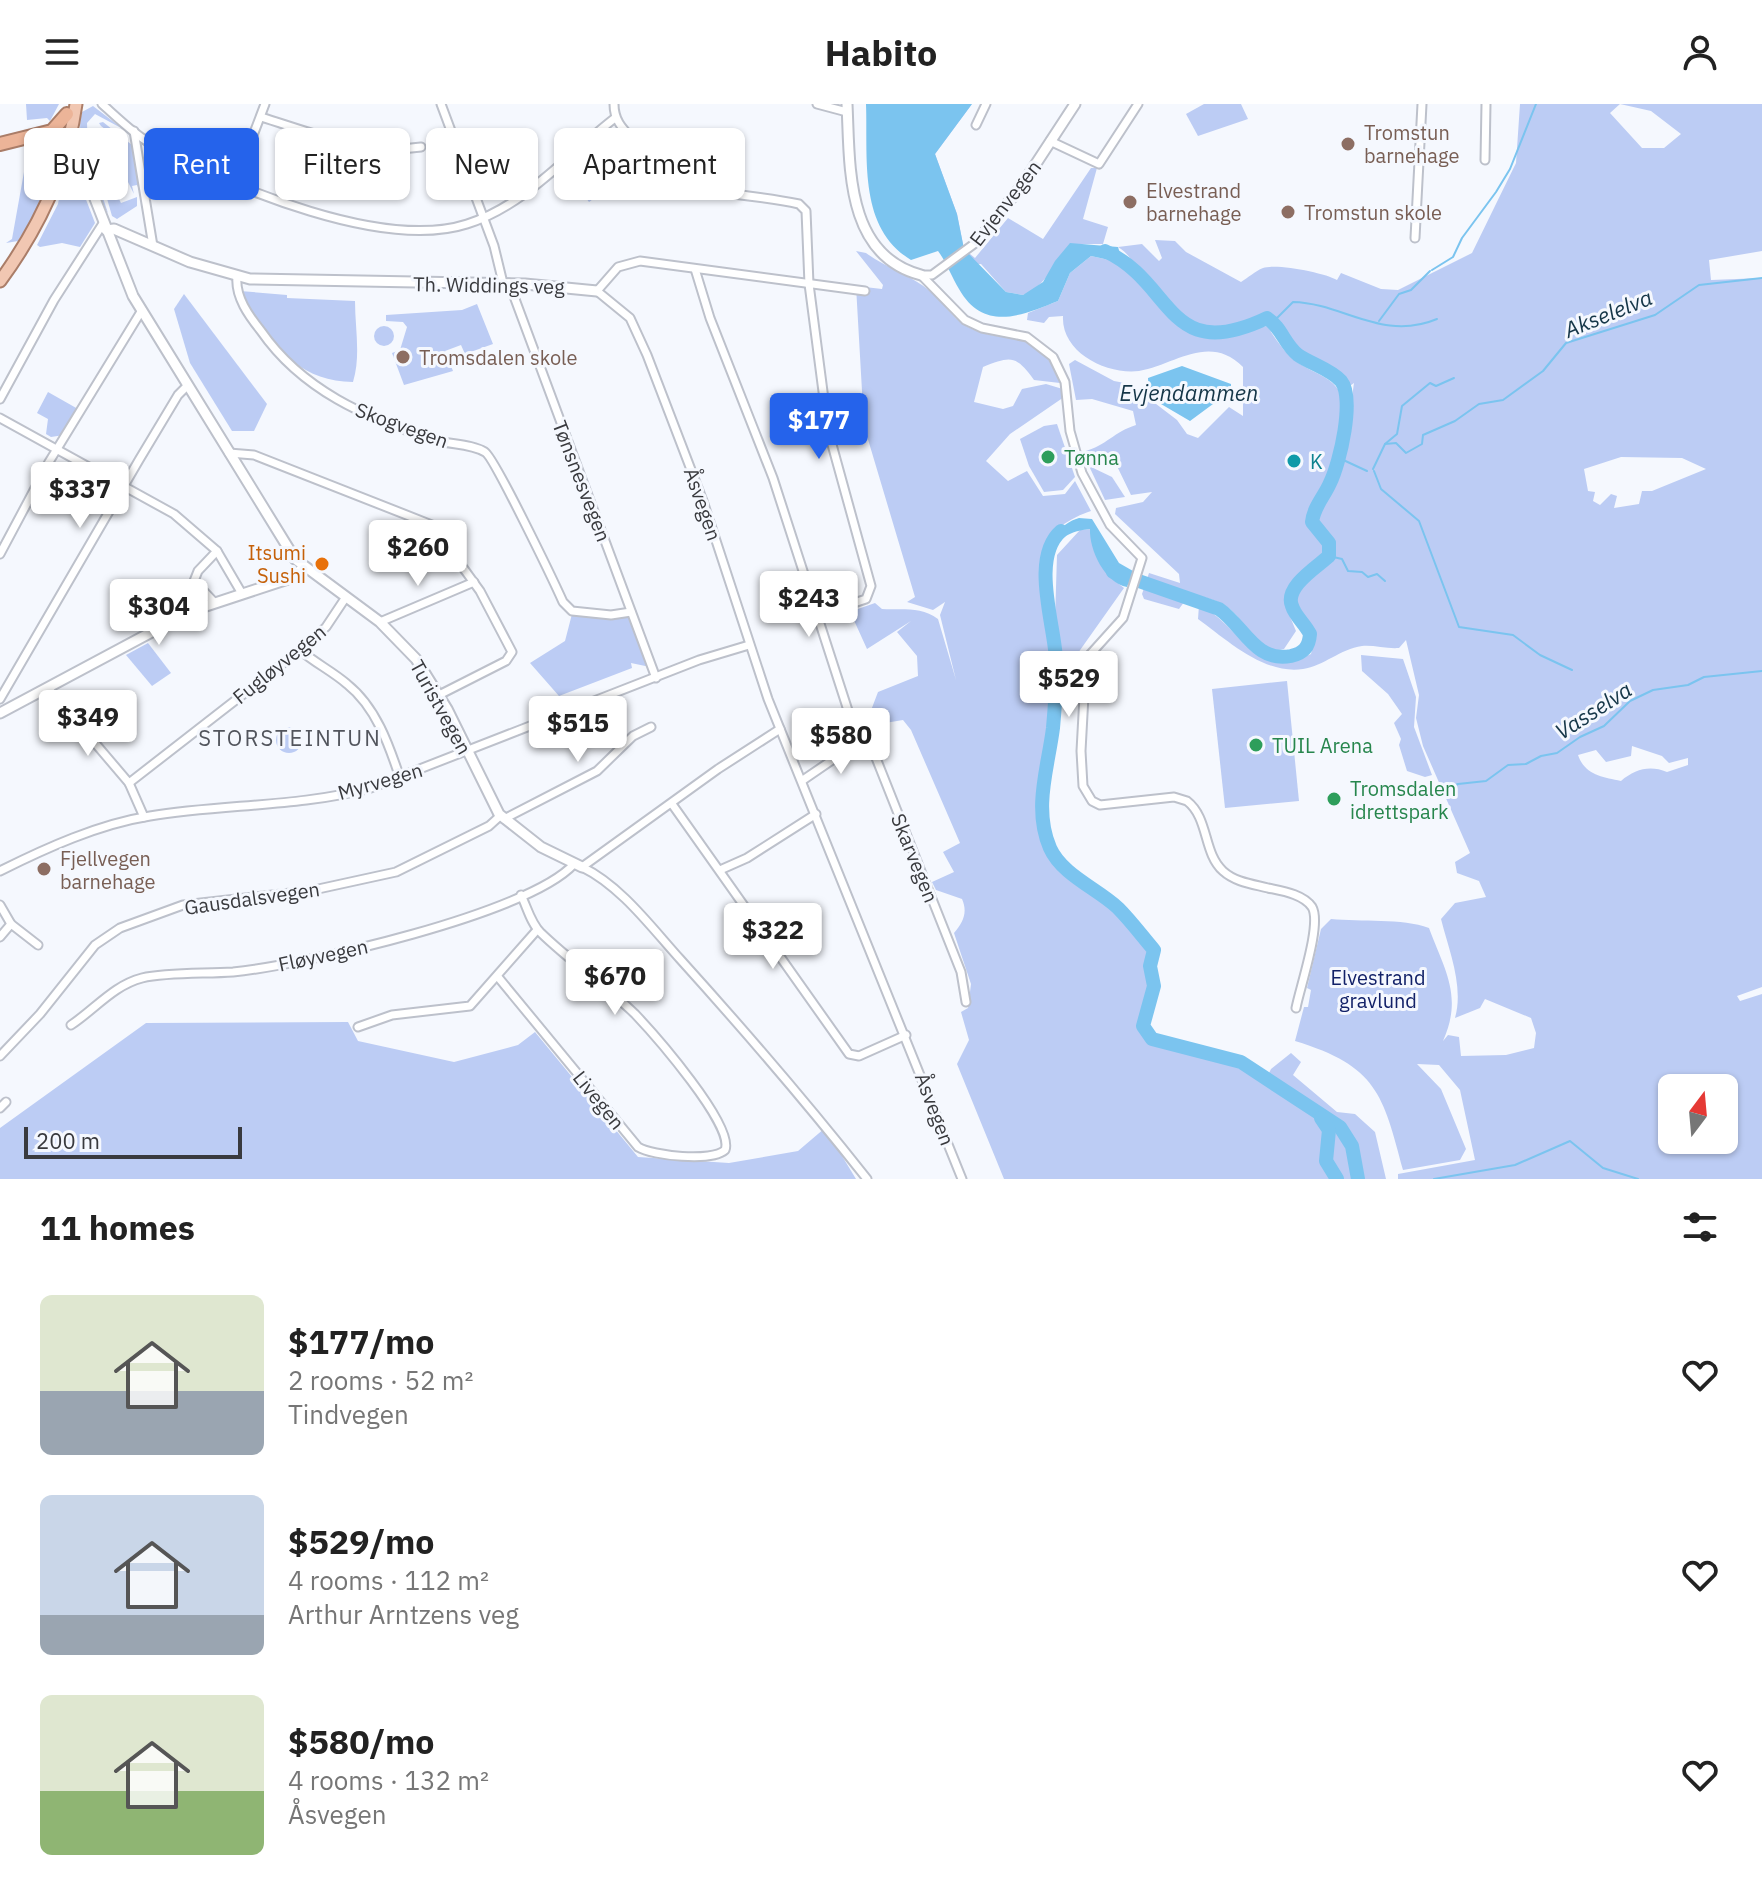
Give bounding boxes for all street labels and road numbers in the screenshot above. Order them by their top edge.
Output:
street label: Evjenvegen [963,154,1047,252]
street label: Th. Widdings veg [413,270,565,300]
street label: Skogvegen [352,396,452,454]
street label: Tønsnesvegen [546,416,618,546]
street label: Åsvegen [678,464,728,544]
street label: Fugløyvegen [227,618,331,710]
street label: Turistvegen [404,655,478,759]
street label: Myrvegen [334,756,426,806]
street label: Skarvegen [885,809,945,907]
street label: Gausdalsvegen [183,875,321,921]
street label: Fløyvegen [276,932,370,978]
street label: Livegen [567,1065,631,1135]
street label: Åsvegen [909,1069,961,1149]

